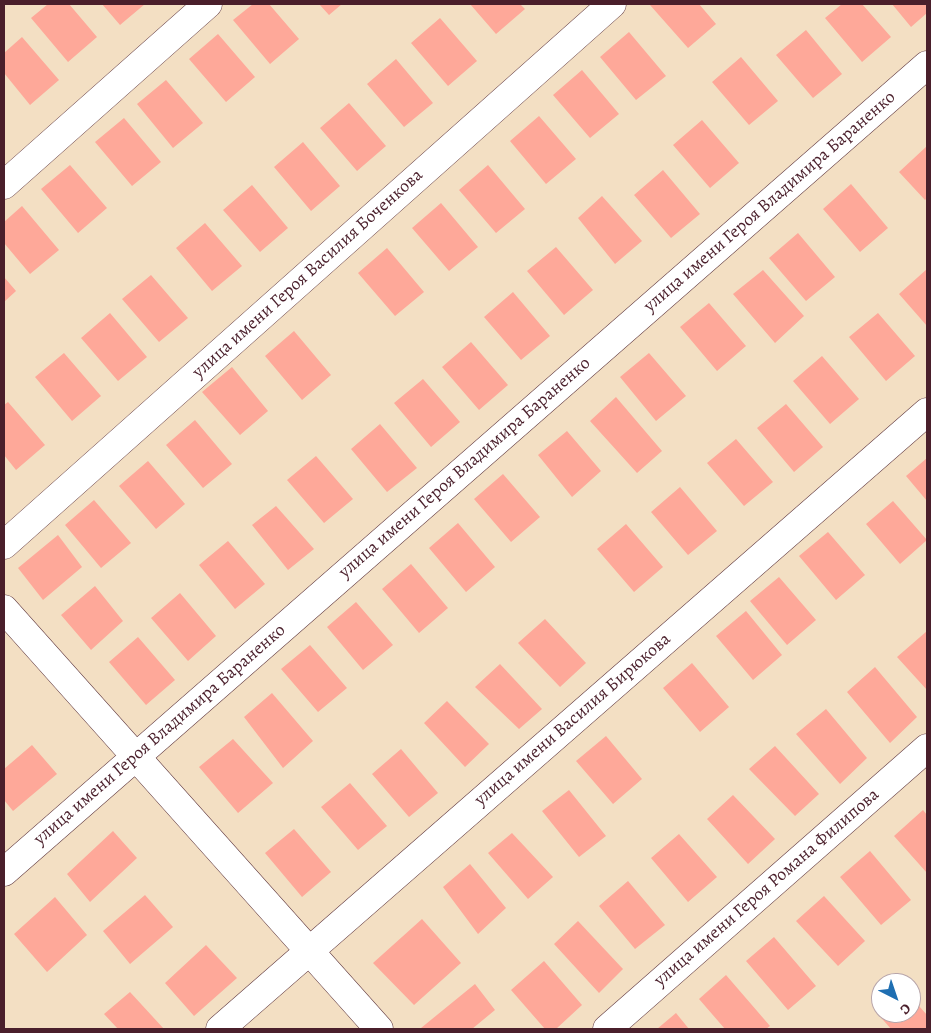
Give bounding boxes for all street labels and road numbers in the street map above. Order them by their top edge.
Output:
street label: улица имени Героя Владимира Бараненко [640,87,900,317]
street label: улица имени Героя Василия Боченкова [188,165,428,383]
street label: улица имени Героя Владимира Бараненко [335,353,595,583]
street label: улица имени Героя Владимира Бараненко [30,620,290,850]
street label: улица имени Василия Бирюкова [470,629,676,811]
street label: улица имени Героя Романа Филипова [650,784,884,992]

